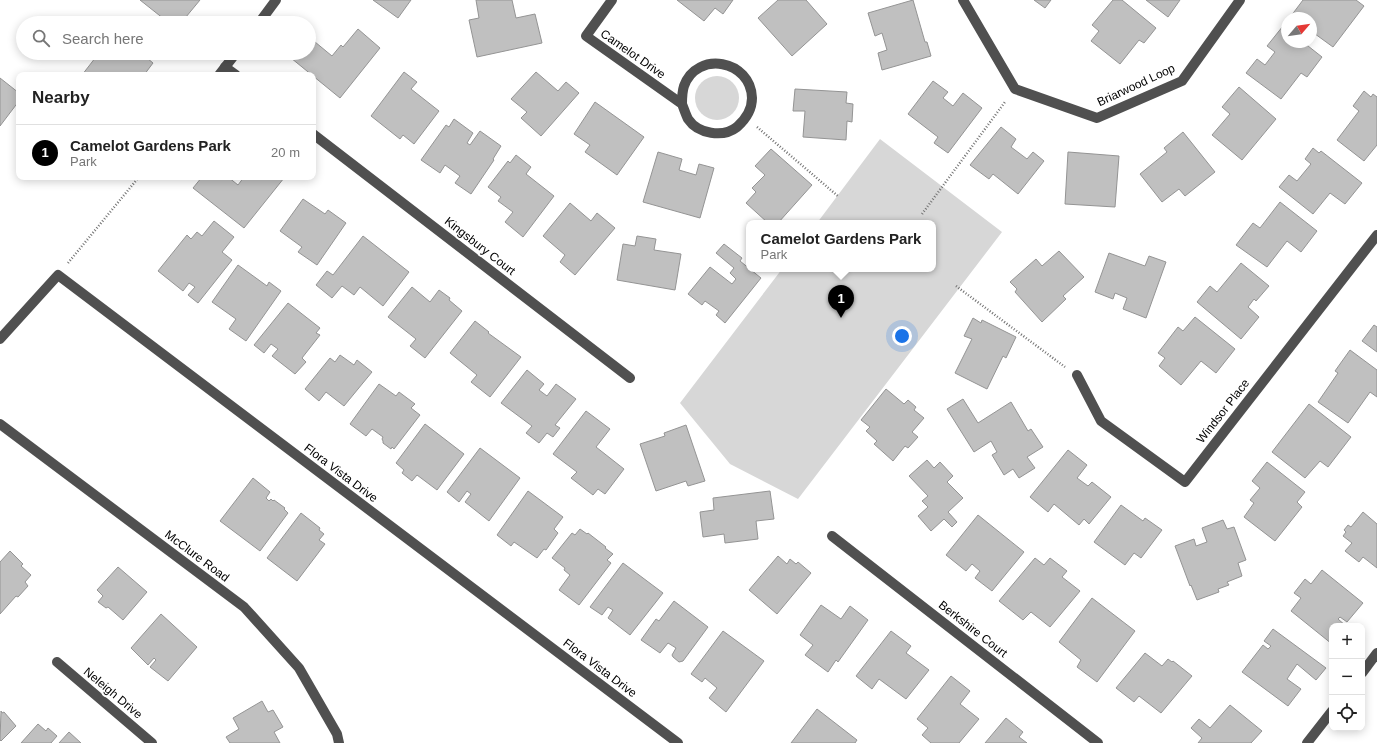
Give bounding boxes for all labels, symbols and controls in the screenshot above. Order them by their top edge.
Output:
north arrow [1281,12,1317,48]
search box [16,16,316,60]
street label: Camelot Drive [598,26,668,82]
icon: search [30,27,52,49]
text: Search here [62,30,144,47]
street label: Briarwood Loop [1095,61,1177,109]
text: Nearby [32,88,90,107]
text: Camelot Gardens Park [70,137,231,154]
text: 1 [41,145,49,160]
text: 20 m [271,145,300,160]
text: Park [70,154,97,169]
street label: Kingsbury Court [442,214,519,278]
popup [746,220,936,272]
text: Camelot Gardens Park [761,230,921,247]
text: Park [761,247,787,262]
pin: 1 [828,285,854,318]
your location [892,326,912,346]
street label: Windsor Place [1194,376,1253,446]
street label: Flora Vista Drive [301,441,381,505]
street label: McClure Road [162,527,232,585]
street label: Berkshire Court [936,598,1011,661]
map controls [1329,623,1365,731]
button: + [1329,623,1365,659]
street label: Flora Vista Drive [560,636,640,700]
button: − [1329,659,1365,695]
street label: Neleigh Drive [81,664,145,722]
button: locate [1329,695,1365,731]

